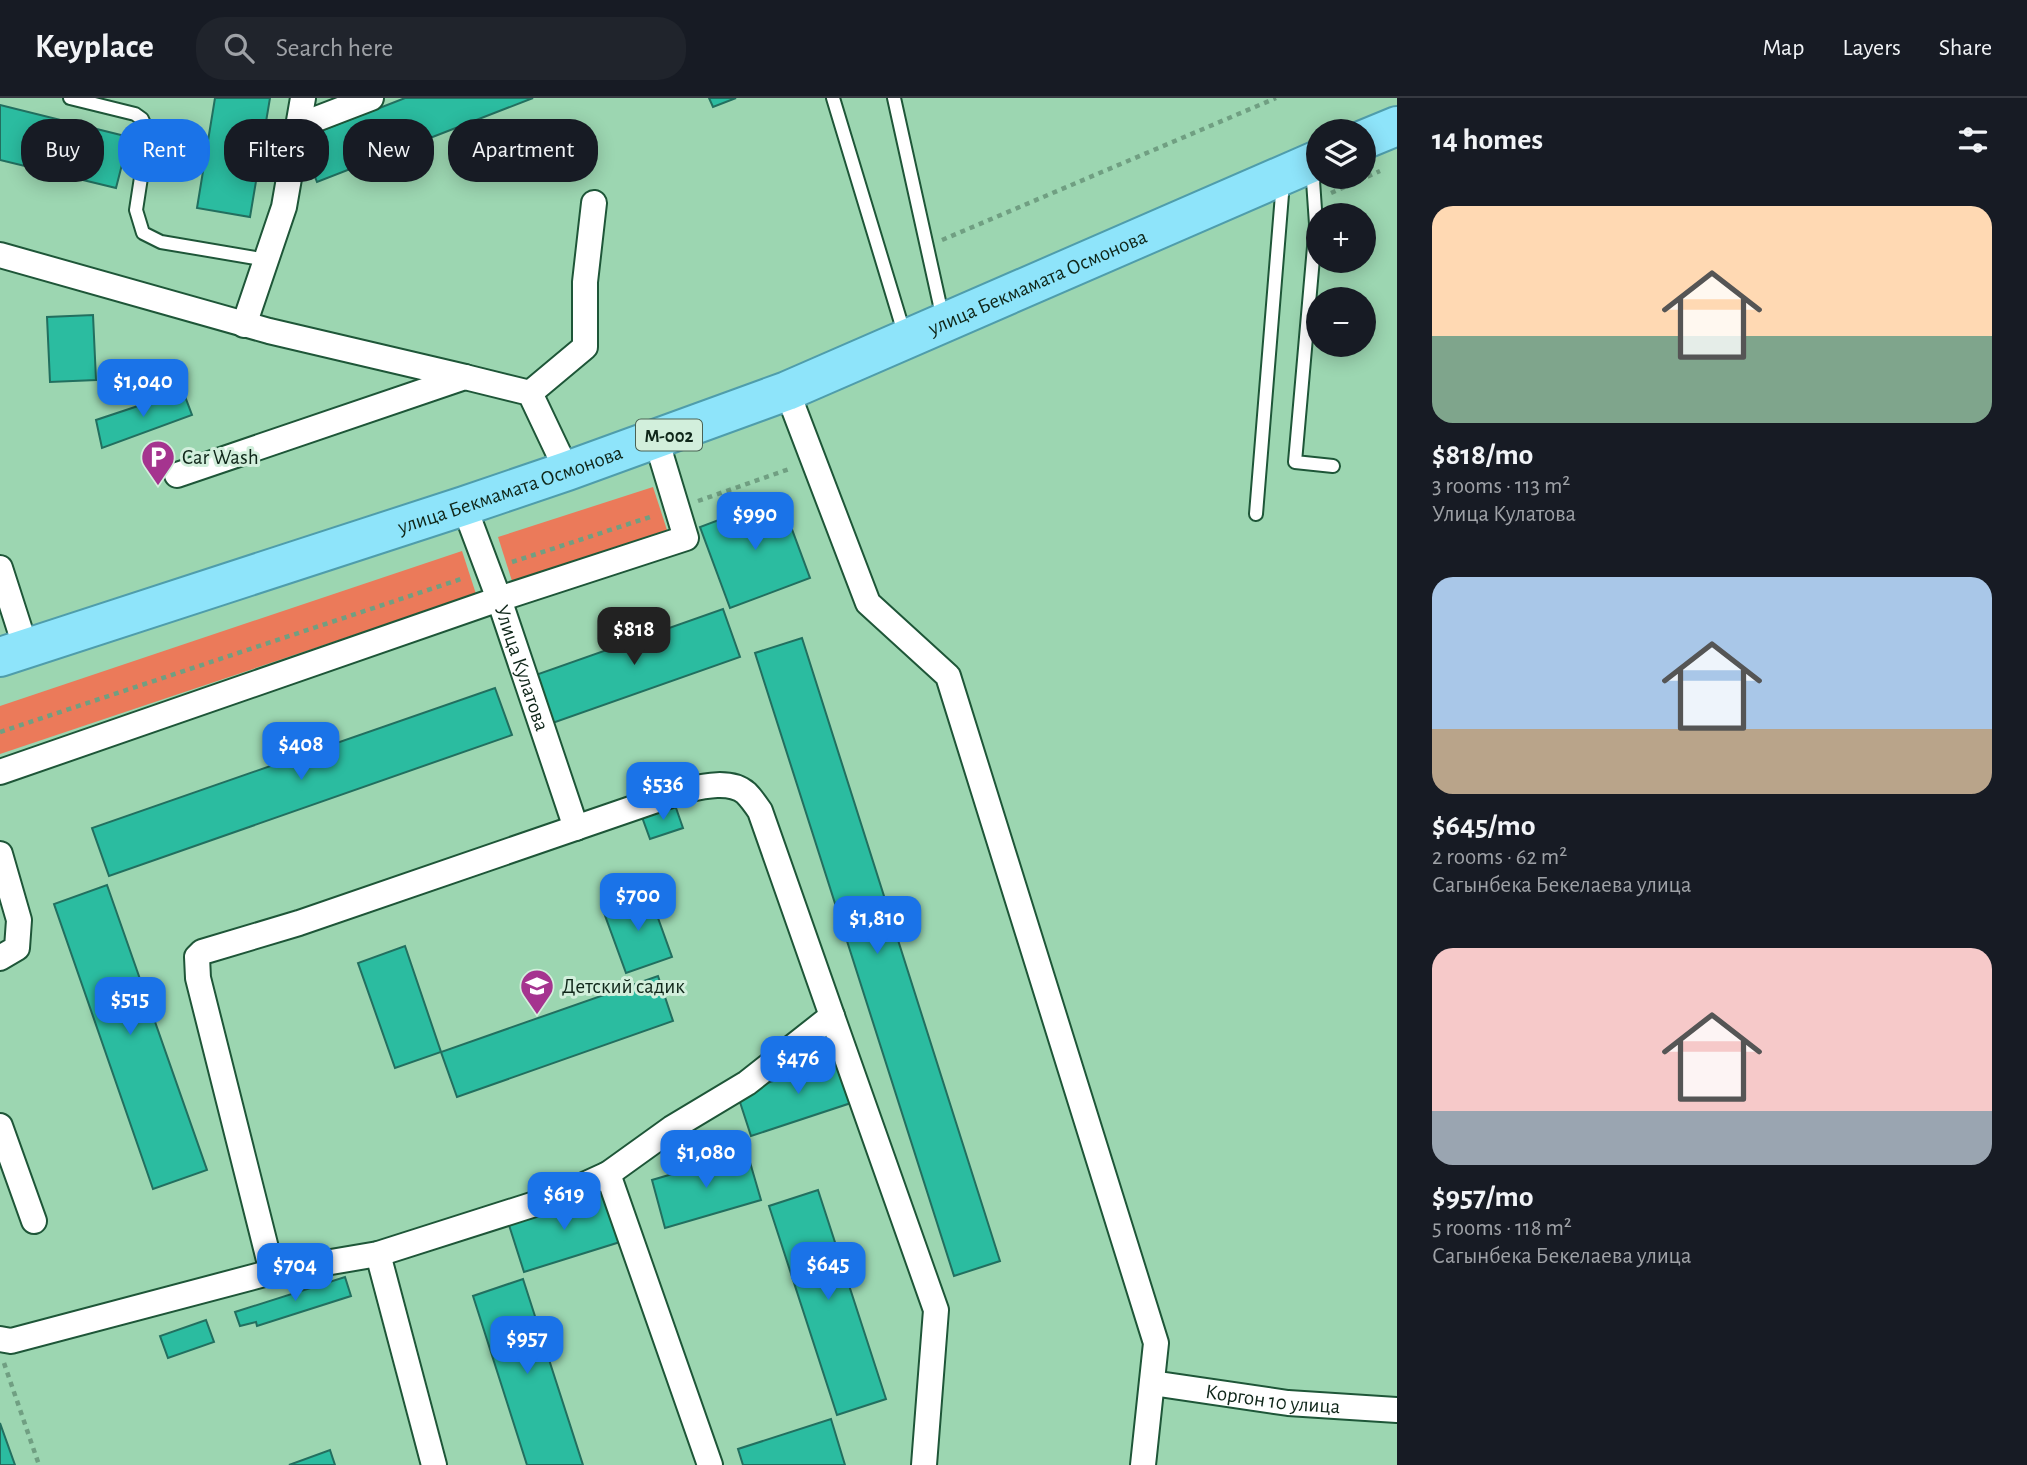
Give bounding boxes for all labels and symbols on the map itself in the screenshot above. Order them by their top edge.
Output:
street label: улица Бекмамата Осмонова [924,226,1150,340]
pin: $1,040 [86,360,200,419]
road number: M-002 [636,420,702,450]
parking icon: Car Wash [139,438,177,487]
street label: улица Бекмамата Осмонова [394,442,626,538]
place label: Car Wash [182,447,259,468]
pin: $990 [714,492,796,552]
street label: Улица Кулатова [491,602,553,734]
pin: $818 [593,608,675,667]
pin: $408 [260,722,342,782]
pin: $536 [622,762,704,822]
pin: $700 [597,874,679,933]
pin: $1,810 [820,896,934,956]
school or university icon: Детский садик [518,967,556,1016]
place label: Детский садик [562,976,685,997]
pin: $515 [89,978,171,1037]
pin: $476 [757,1037,839,1096]
pin: $1,080 [649,1130,763,1190]
pin: $619 [523,1172,605,1232]
pin: $645 [787,1242,869,1302]
pin: $704 [254,1244,336,1303]
pin: $957 [486,1316,568,1376]
street label: Коргон 10 улица [1204,1381,1341,1417]

